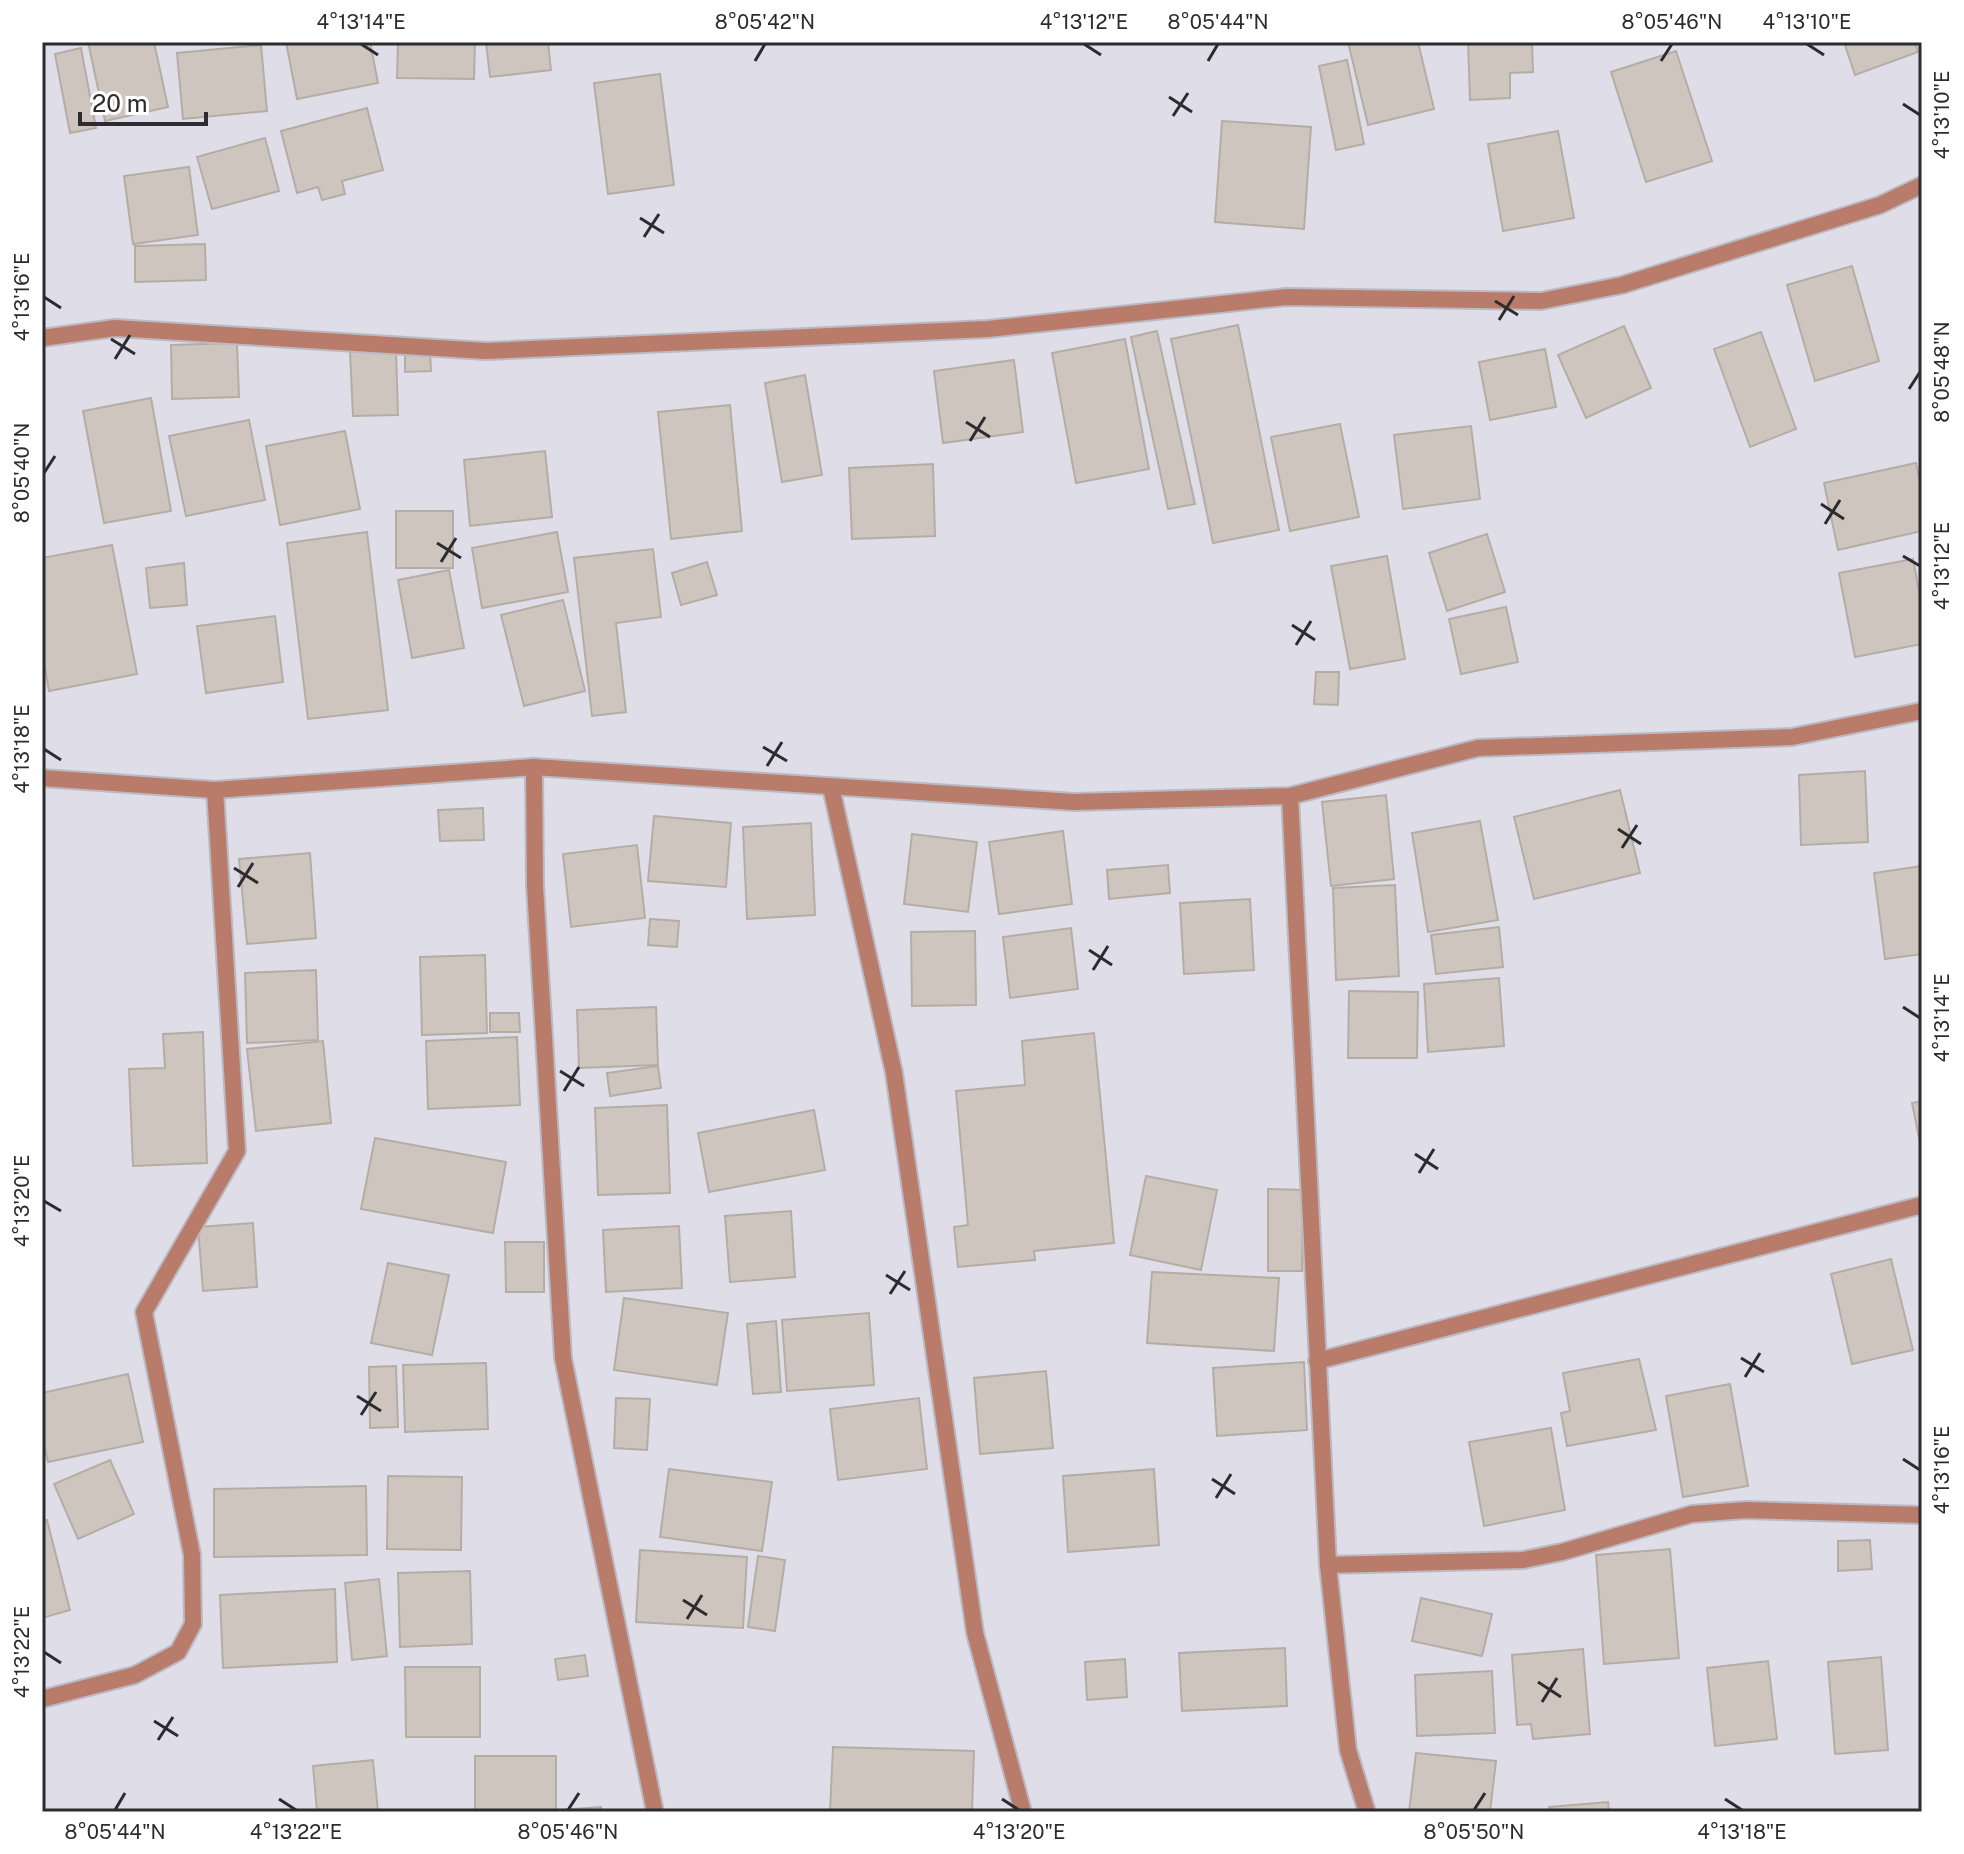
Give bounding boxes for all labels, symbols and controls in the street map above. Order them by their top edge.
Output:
text: 4°13'14"E [316,10,406,34]
text: 8°05'42"N [715,10,815,34]
text: 4°13'12"E [1040,10,1128,34]
text: 8°05'44"N [1168,10,1268,34]
text: 8°05'46"N [1622,10,1722,34]
text: 4°13'10"E [1763,10,1851,34]
text: 4°13'10"E [1930,71,1954,159]
scale bar [80,76,206,126]
text: 20 m [92,89,148,117]
text: 4°13'16"E [10,252,34,342]
text: 8°05'48"N [1930,321,1954,423]
text: 8°05'40"N [10,423,34,523]
text: 4°13'12"E [1930,522,1954,610]
text: 4°13'18"E [10,704,34,794]
text: 4°13'14"E [1930,973,1954,1063]
text: 4°13'20"E [10,1155,34,1247]
text: 4°13'16"E [1930,1425,1954,1515]
text: 4°13'22"E [10,1606,34,1698]
text: 8°05'44"N [65,1820,165,1844]
text: 4°13'22"E [250,1820,342,1844]
text: 8°05'46"N [518,1820,618,1844]
text: 4°13'20"E [973,1820,1065,1844]
text: 8°05'50"N [1424,1820,1524,1844]
text: 4°13'18"E [1697,1820,1787,1844]

